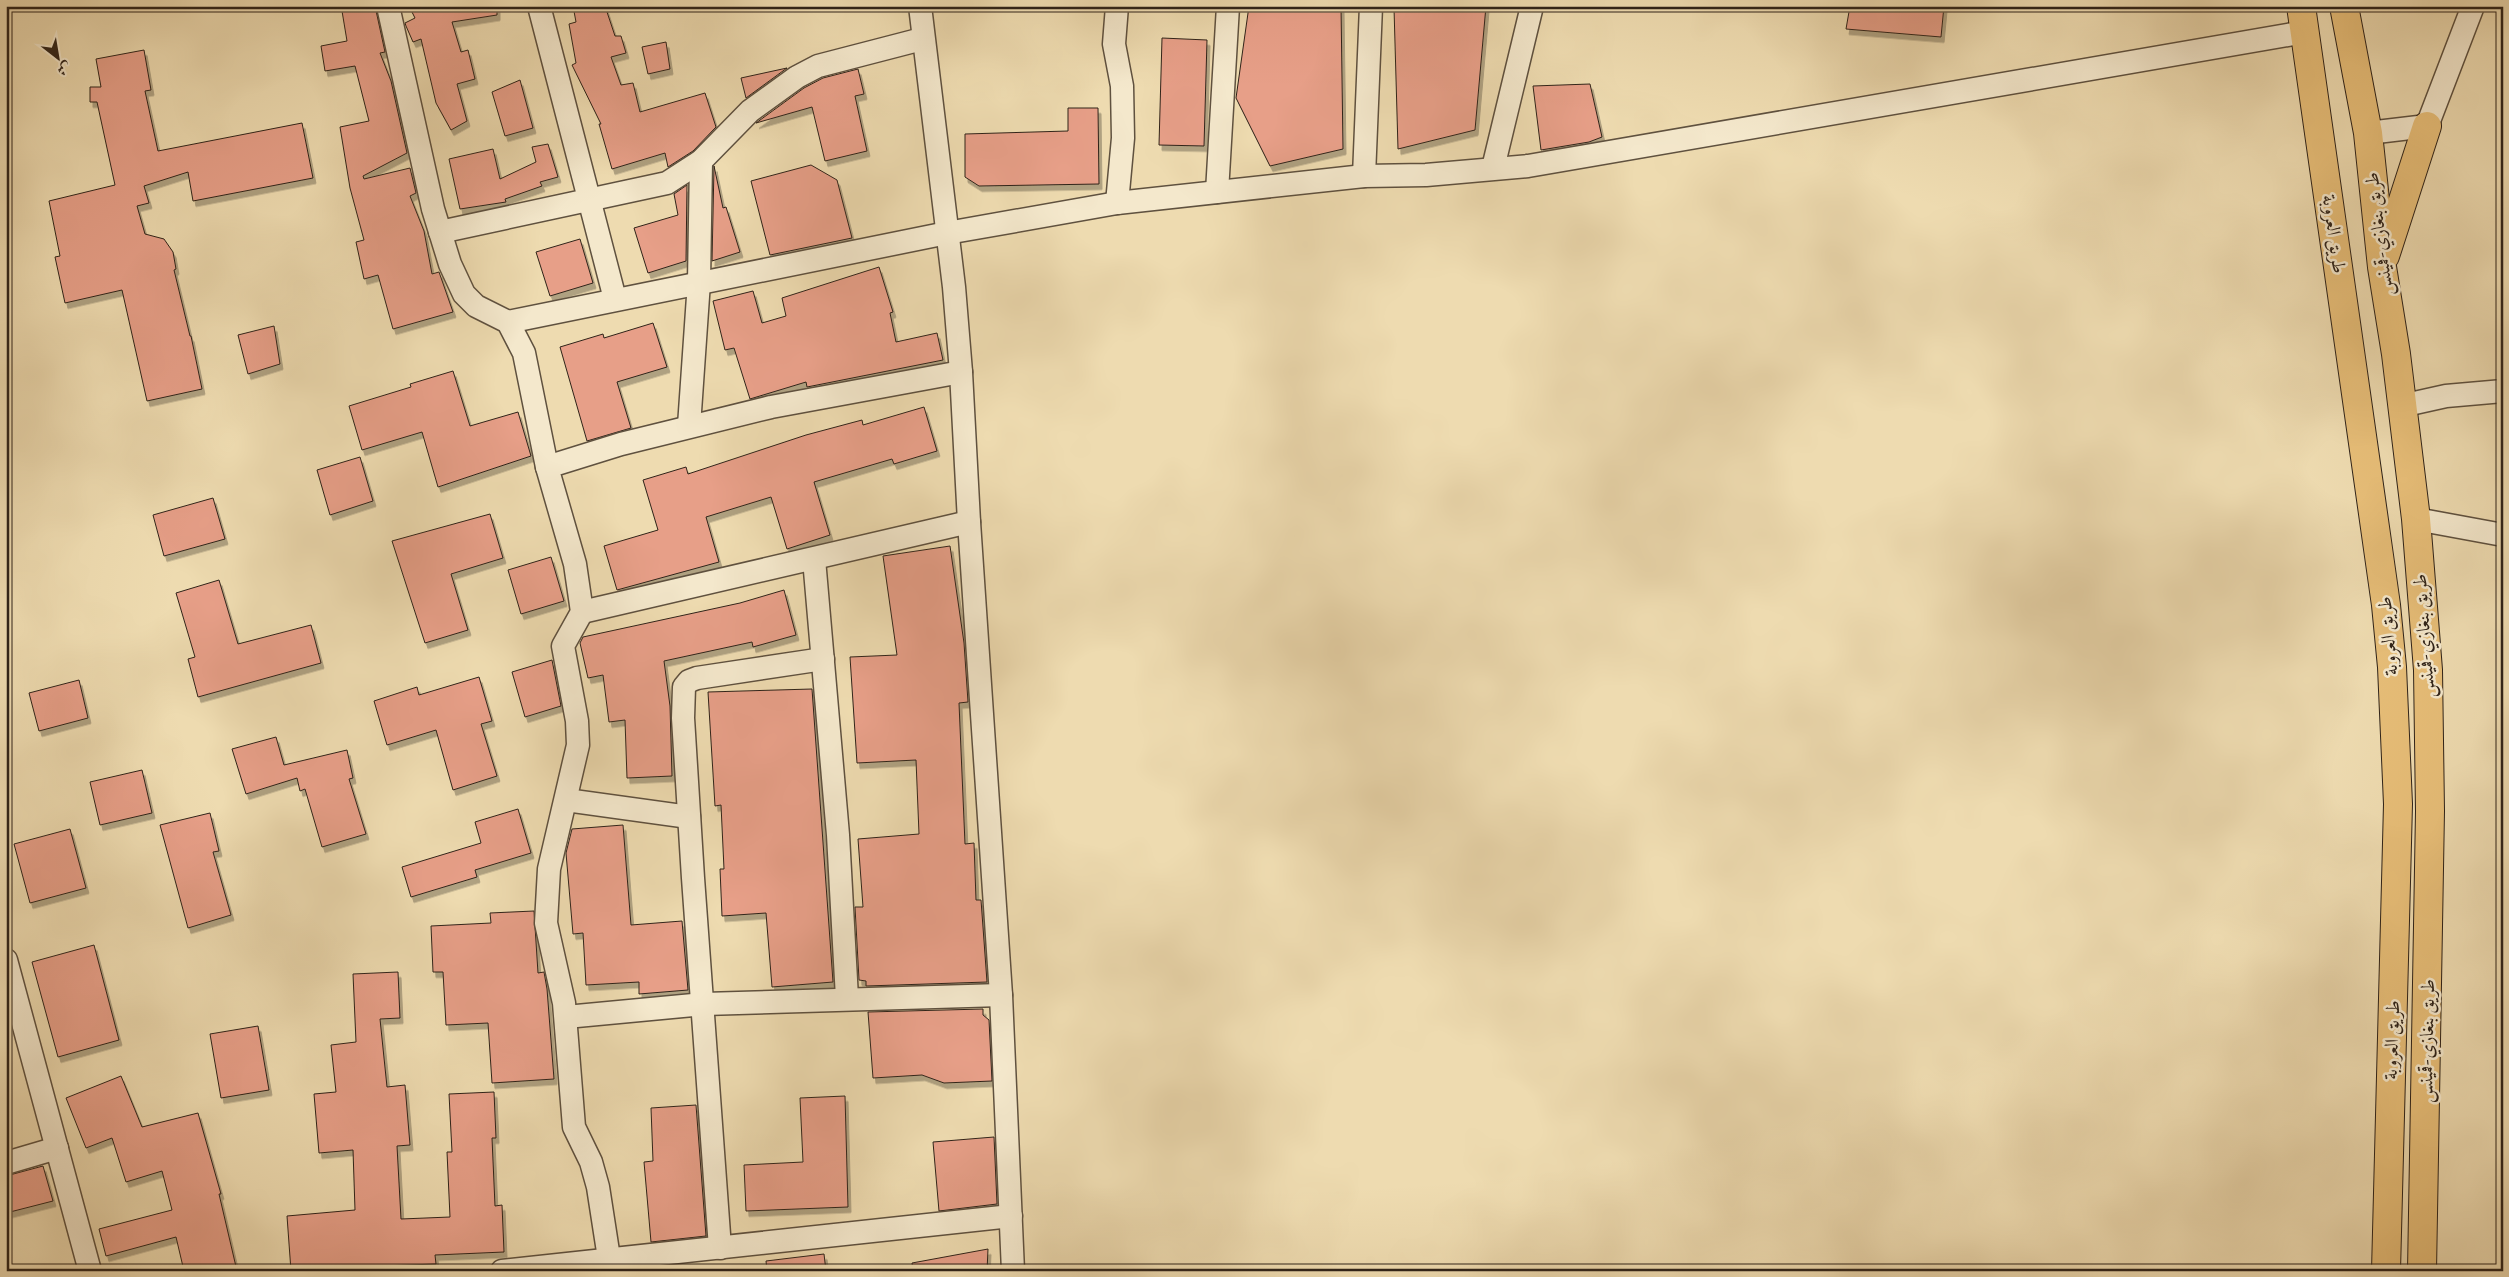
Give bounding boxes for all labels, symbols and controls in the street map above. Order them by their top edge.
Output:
north arrow [32,32,82,82]
text: ش [53,57,75,80]
street label: طريق بنغازي-قمينس [2359,171,2401,297]
street label: طريق العروبة [2316,193,2352,275]
street label: طريق بنغازي-قمينس [2407,573,2443,699]
street label: طريق العروبة [2372,595,2404,677]
street label: طريق بنغازي-قمينس [2413,979,2443,1103]
street label: طريق العروبة [2378,1000,2406,1080]

